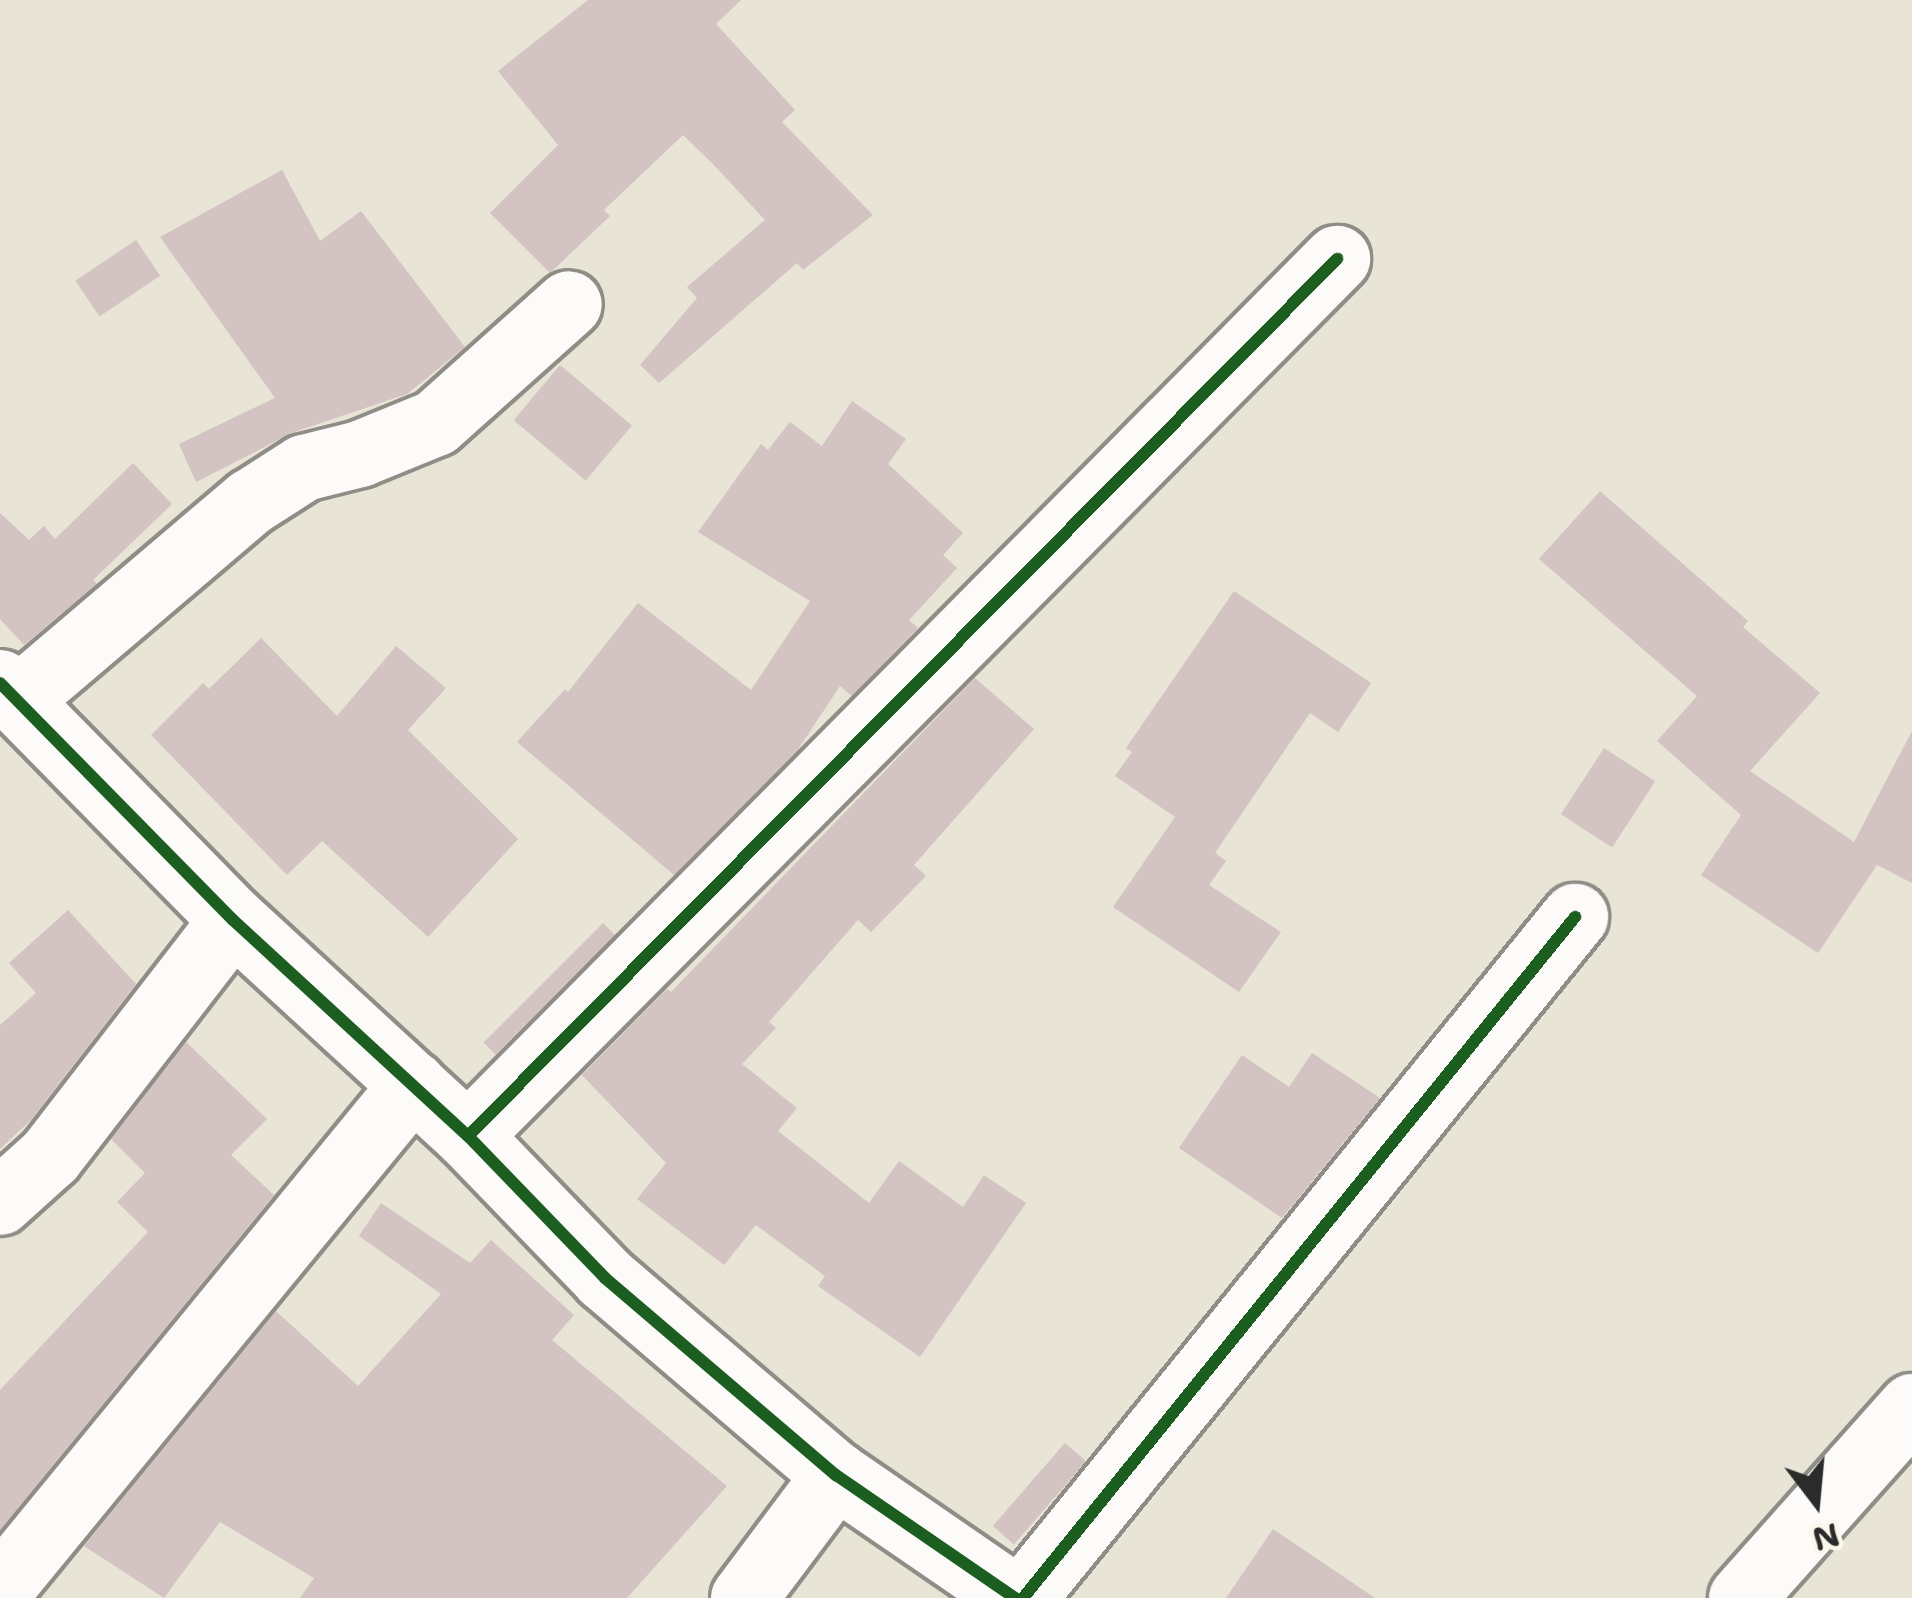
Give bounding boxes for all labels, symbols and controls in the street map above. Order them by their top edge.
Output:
north arrow [1756,1442,1876,1562]
text: N [1807,1512,1845,1562]

